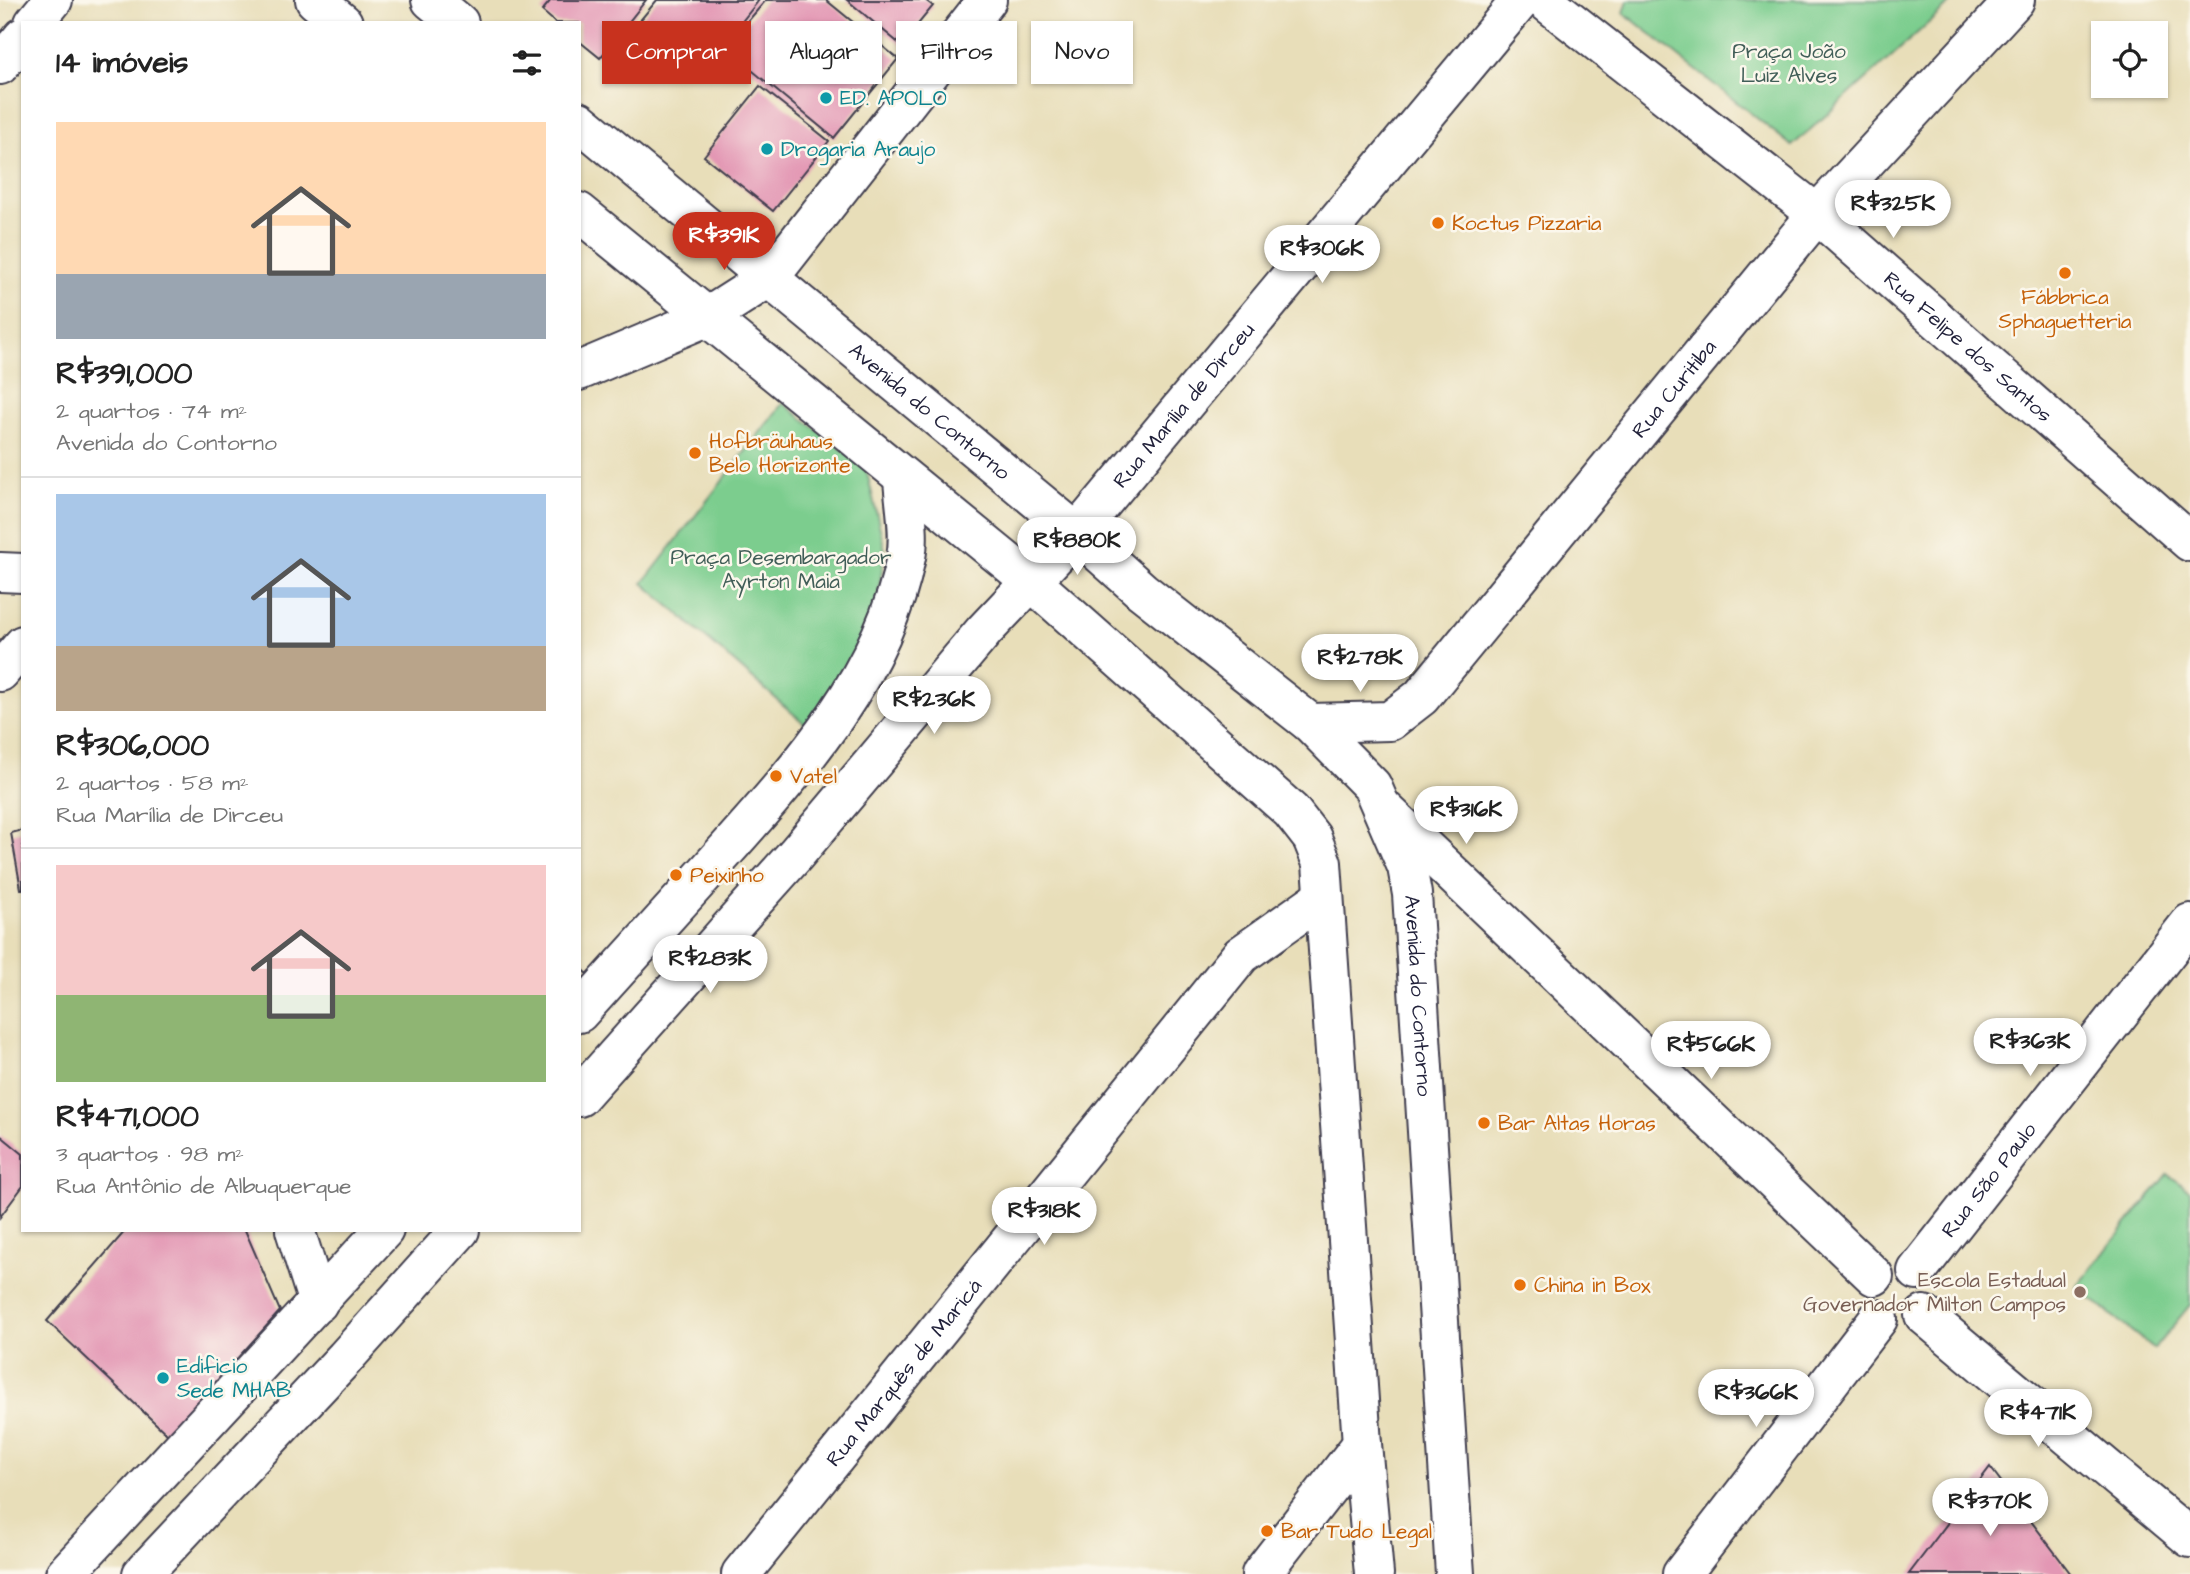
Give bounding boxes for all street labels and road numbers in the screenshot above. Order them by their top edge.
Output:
street label: Rua Felipe dos Santos [1877,265,2058,429]
street label: Rua Marília de Dirceu [1106,316,1262,494]
street label: Rua Curitiba [1625,333,1723,444]
street label: Avenida do Contorno [842,336,1016,487]
street label: Avenida do Contorno [1397,894,1439,1097]
street label: Rua São Paulo [1935,1116,2043,1244]
street label: Rua Marquês de Maricá [819,1273,989,1473]

